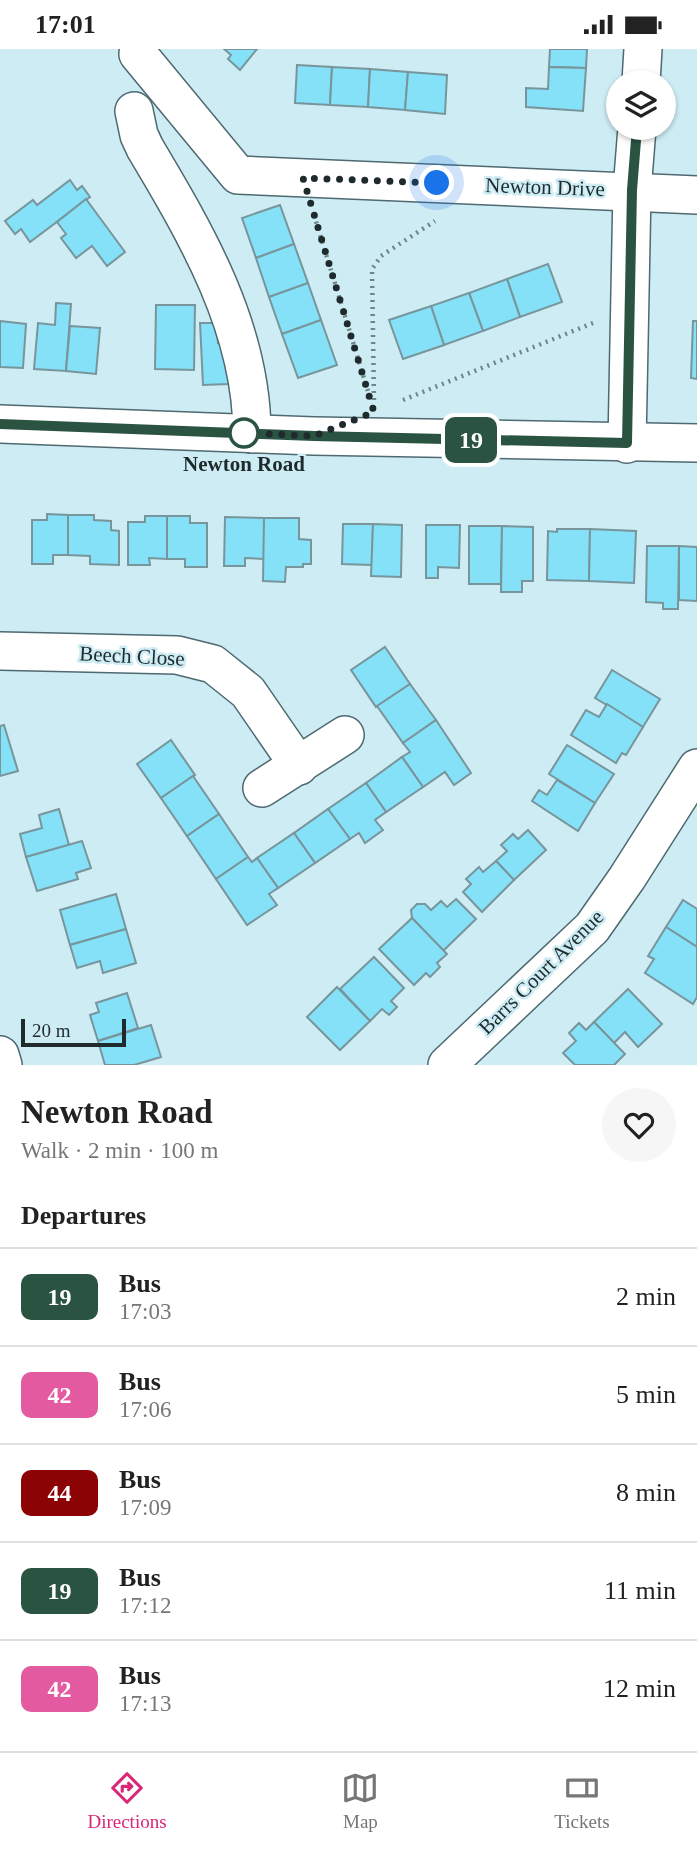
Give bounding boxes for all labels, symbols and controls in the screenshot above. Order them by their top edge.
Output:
text: 17:01 [35,10,96,39]
map controls [606,70,676,140]
button: layers [606,70,676,140]
your location [419,165,454,200]
street label: Newton Drive [485,173,605,201]
line badge: 19 [440,417,503,463]
marker: Newton Road [229,418,259,448]
text: 19 [459,427,483,453]
place label: Newton Road [183,452,305,476]
street label: Beech Close [79,641,185,671]
street label: Barrs Court Avenue [474,905,608,1039]
scale bar [21,1016,126,1048]
text: 20 m [32,1020,71,1041]
button: heart [602,1088,676,1162]
text: Newton Road [21,1094,213,1130]
text: Walk · 2 min · 100 m [21,1138,218,1163]
text: Departures [21,1201,146,1230]
text: Bus [119,1269,161,1298]
text: 2 min [616,1282,676,1311]
text: 19 [48,1284,72,1310]
text: 17:03 [119,1299,171,1324]
text: Bus [119,1367,161,1396]
text: 5 min [616,1380,676,1409]
text: 42 [48,1382,72,1408]
text: 17:06 [119,1397,171,1422]
text: Bus [119,1465,161,1494]
text: 8 min [616,1478,676,1507]
text: 44 [48,1480,72,1506]
text: 17:09 [119,1495,171,1520]
text: Bus [119,1563,161,1592]
text: 11 min [604,1576,676,1605]
text: 19 [48,1578,72,1604]
text: 17:12 [119,1593,171,1618]
text: Bus [119,1661,161,1690]
text: 12 min [603,1674,676,1703]
text: 42 [48,1676,72,1702]
text: 17:13 [119,1691,171,1716]
tab: Directions [87,1769,167,1833]
tab: Map [341,1769,379,1833]
tab: Tickets [554,1769,610,1833]

